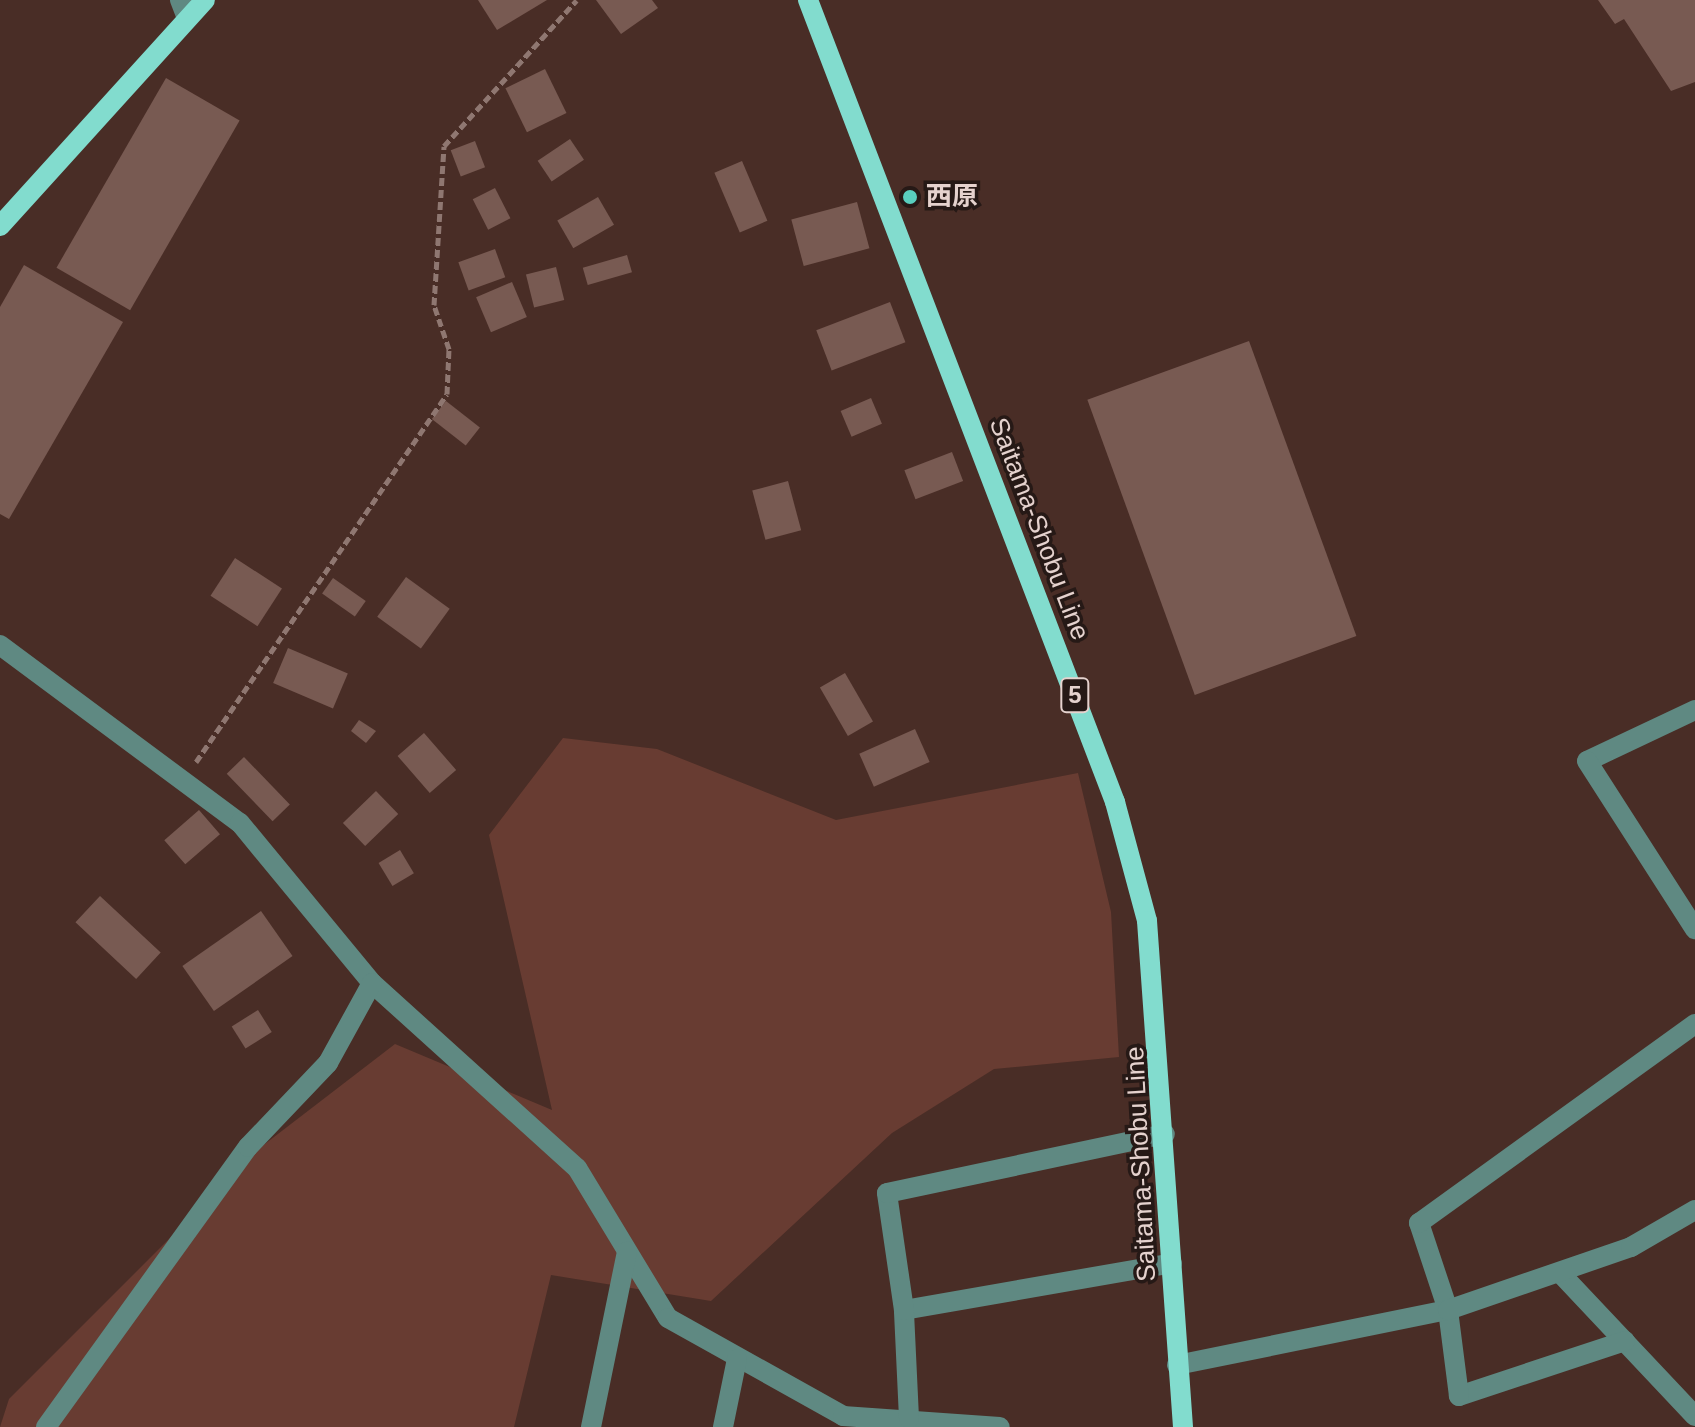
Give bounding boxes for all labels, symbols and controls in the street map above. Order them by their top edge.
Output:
place label: 西原 [926,181,978,213]
marker: 西原 [901,188,919,206]
street label: Saitama-Shobu Line [982,413,1096,645]
road number: 5 [1059,675,1091,715]
street label: Saitama-Shobu Line [1119,1046,1163,1282]

